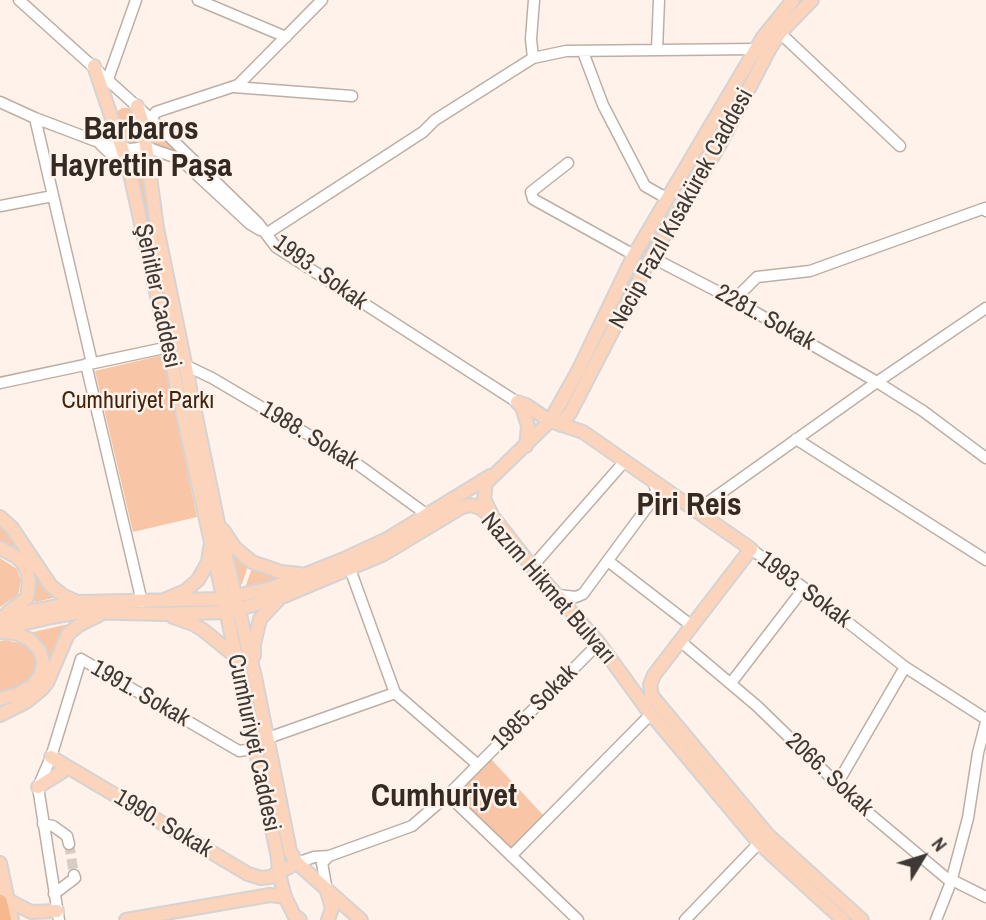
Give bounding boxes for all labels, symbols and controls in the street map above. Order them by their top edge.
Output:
street label: Necip Fazıl Kısakürek Caddesi [604,84,760,334]
district label: Barbaros Hayrettin Paşa [50,111,232,186]
street label: Şehitler Caddesi [128,221,186,371]
street label: 1993. Sokak [267,229,373,317]
street label: 2281. Sokak [710,279,820,357]
park label: Cumhuriyet Parkı [61,388,215,416]
street label: 1988. Sokak [255,395,363,477]
district label: Piri Reis [636,487,742,525]
street label: Nazım Hikmet Bulvarı [474,507,622,671]
street label: 1993. Sokak [752,546,856,634]
street label: Cumhuriyet Caddesi [220,652,286,834]
street label: 1991. Sokak [85,654,195,734]
street label: 1985. Sokak [486,659,584,757]
street label: 2066. Sokak [779,727,879,823]
district label: Cumhuriyet [371,778,517,816]
street label: 1990. Sokak [109,783,217,865]
north arrow [888,822,958,892]
text: N [926,832,953,857]

